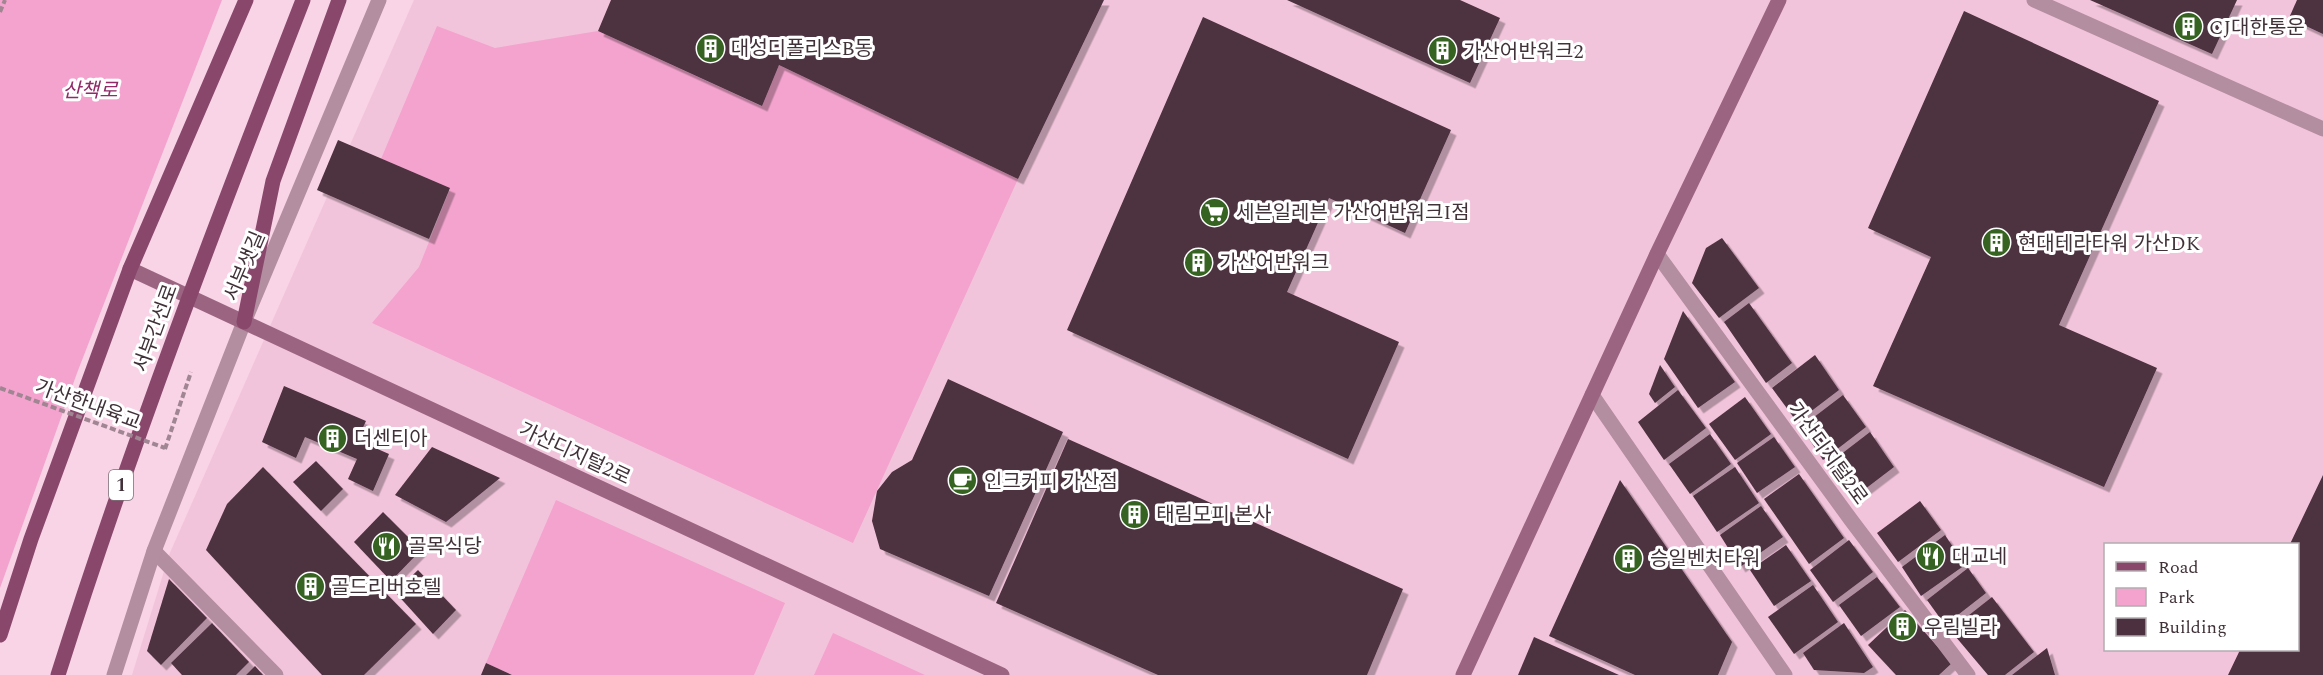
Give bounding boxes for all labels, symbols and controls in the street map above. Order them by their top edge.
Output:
building icon: CJ대한통운 [2172,11,2204,43]
place label: CJ대한통운 [2209,13,2305,43]
building icon: 대성디폴리스B동 [694,32,726,64]
place label: 대성디폴리스B동 [731,34,873,64]
building icon: 가산어반워크2 [1426,35,1458,67]
place label: 가산어반워크2 [1463,37,1583,67]
park label: 산책로 [62,76,119,106]
supermarket icon: 세븐일레븐 가산어반워크I점 [1199,196,1231,228]
place label: 세븐일레븐 가산어반워크I점 [1236,198,1470,228]
street label: 서부샛길 [217,227,273,306]
building icon: 현대테라타워 가산DK [1981,227,2013,259]
place label: 현대테라타워 가산DK [2018,229,2201,259]
building icon: 가산어반워크 [1182,246,1214,278]
place label: 가산어반워크 [1219,248,1329,278]
street label: 서부간선로 [126,280,186,377]
street label: 가산한내육교 [31,372,145,438]
street label: 가산디지털2로 [1780,396,1875,511]
street label: 가산디지털2로 [514,415,635,493]
building icon: 더센티아 [317,422,349,454]
place label: 더센티아 [354,424,428,454]
cafe icon: 인크커피 가산점 [947,465,979,497]
place label: 인크커피 가산점 [984,467,1118,497]
road number: 1 [109,470,133,500]
building icon: 태림모피 본사 [1119,498,1151,530]
place label: 태림모피 본사 [1156,500,1271,530]
restaurant icon: 골목식당 [371,530,403,562]
place label: 골목식당 [408,532,482,562]
restaurant icon: 대교네 [1915,540,1947,572]
building icon: 승일벤처타워 [1613,542,1645,574]
place label: 대교네 [1952,542,2007,572]
legend [2104,543,2299,651]
place label: 승일벤처타워 [1650,544,1760,574]
text: Road [2158,554,2199,581]
building icon: 골드리버호텔 [294,571,326,603]
place label: 골드리버호텔 [331,573,441,603]
text: Park [2158,584,2195,611]
building icon: 우림빌라 [1887,611,1919,643]
place label: 우림빌라 [1924,613,1998,643]
text: Building [2158,614,2227,641]

